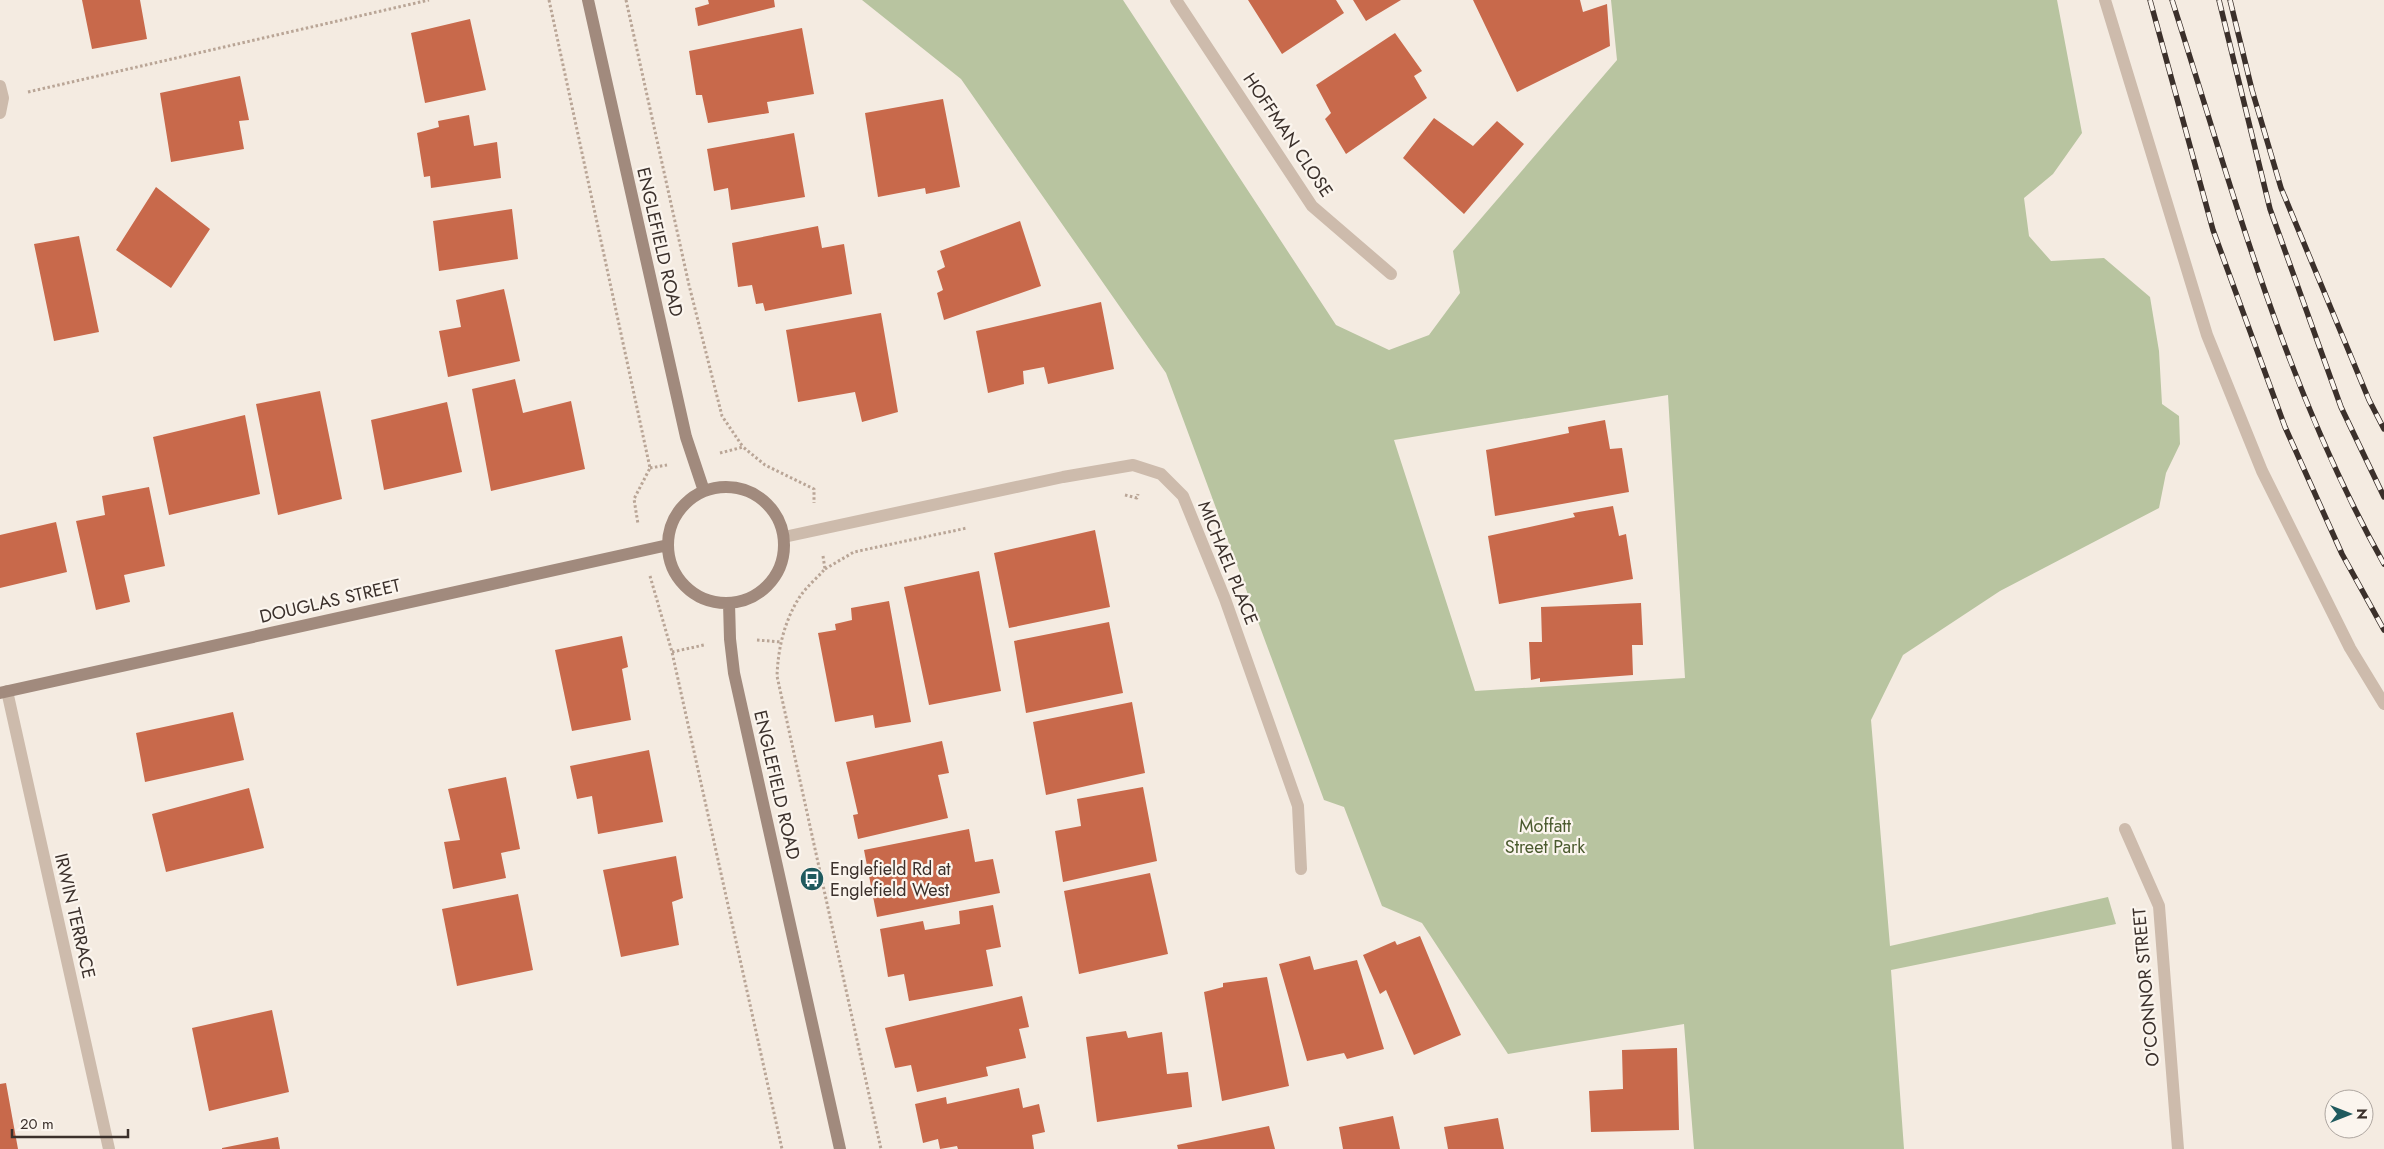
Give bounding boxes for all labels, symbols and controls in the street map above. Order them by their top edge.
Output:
street label: HOFFMAN CLOSE [1237,68,1339,202]
street label: ENGLEFIELD ROAD [630,165,690,319]
street label: MICHAEL PLACE [1191,497,1265,629]
street label: DOUGLAS STREET [257,572,404,630]
street label: ENGLEFIELD ROAD [747,708,807,862]
park label: Moffatt Street Park [1505,813,1585,860]
street label: IRWIN TERRACE [48,851,102,981]
place label: Englefield Rd at Englefield West [830,856,951,903]
bus stop icon: Englefield Rd at Englefield West [799,866,825,892]
street label: O'CONNOR STREET [2126,906,2166,1068]
north arrow [2324,1089,2374,1139]
scale bar [12,1106,129,1138]
text: N [2352,1108,2372,1120]
text: 20 m [20,1113,54,1135]

